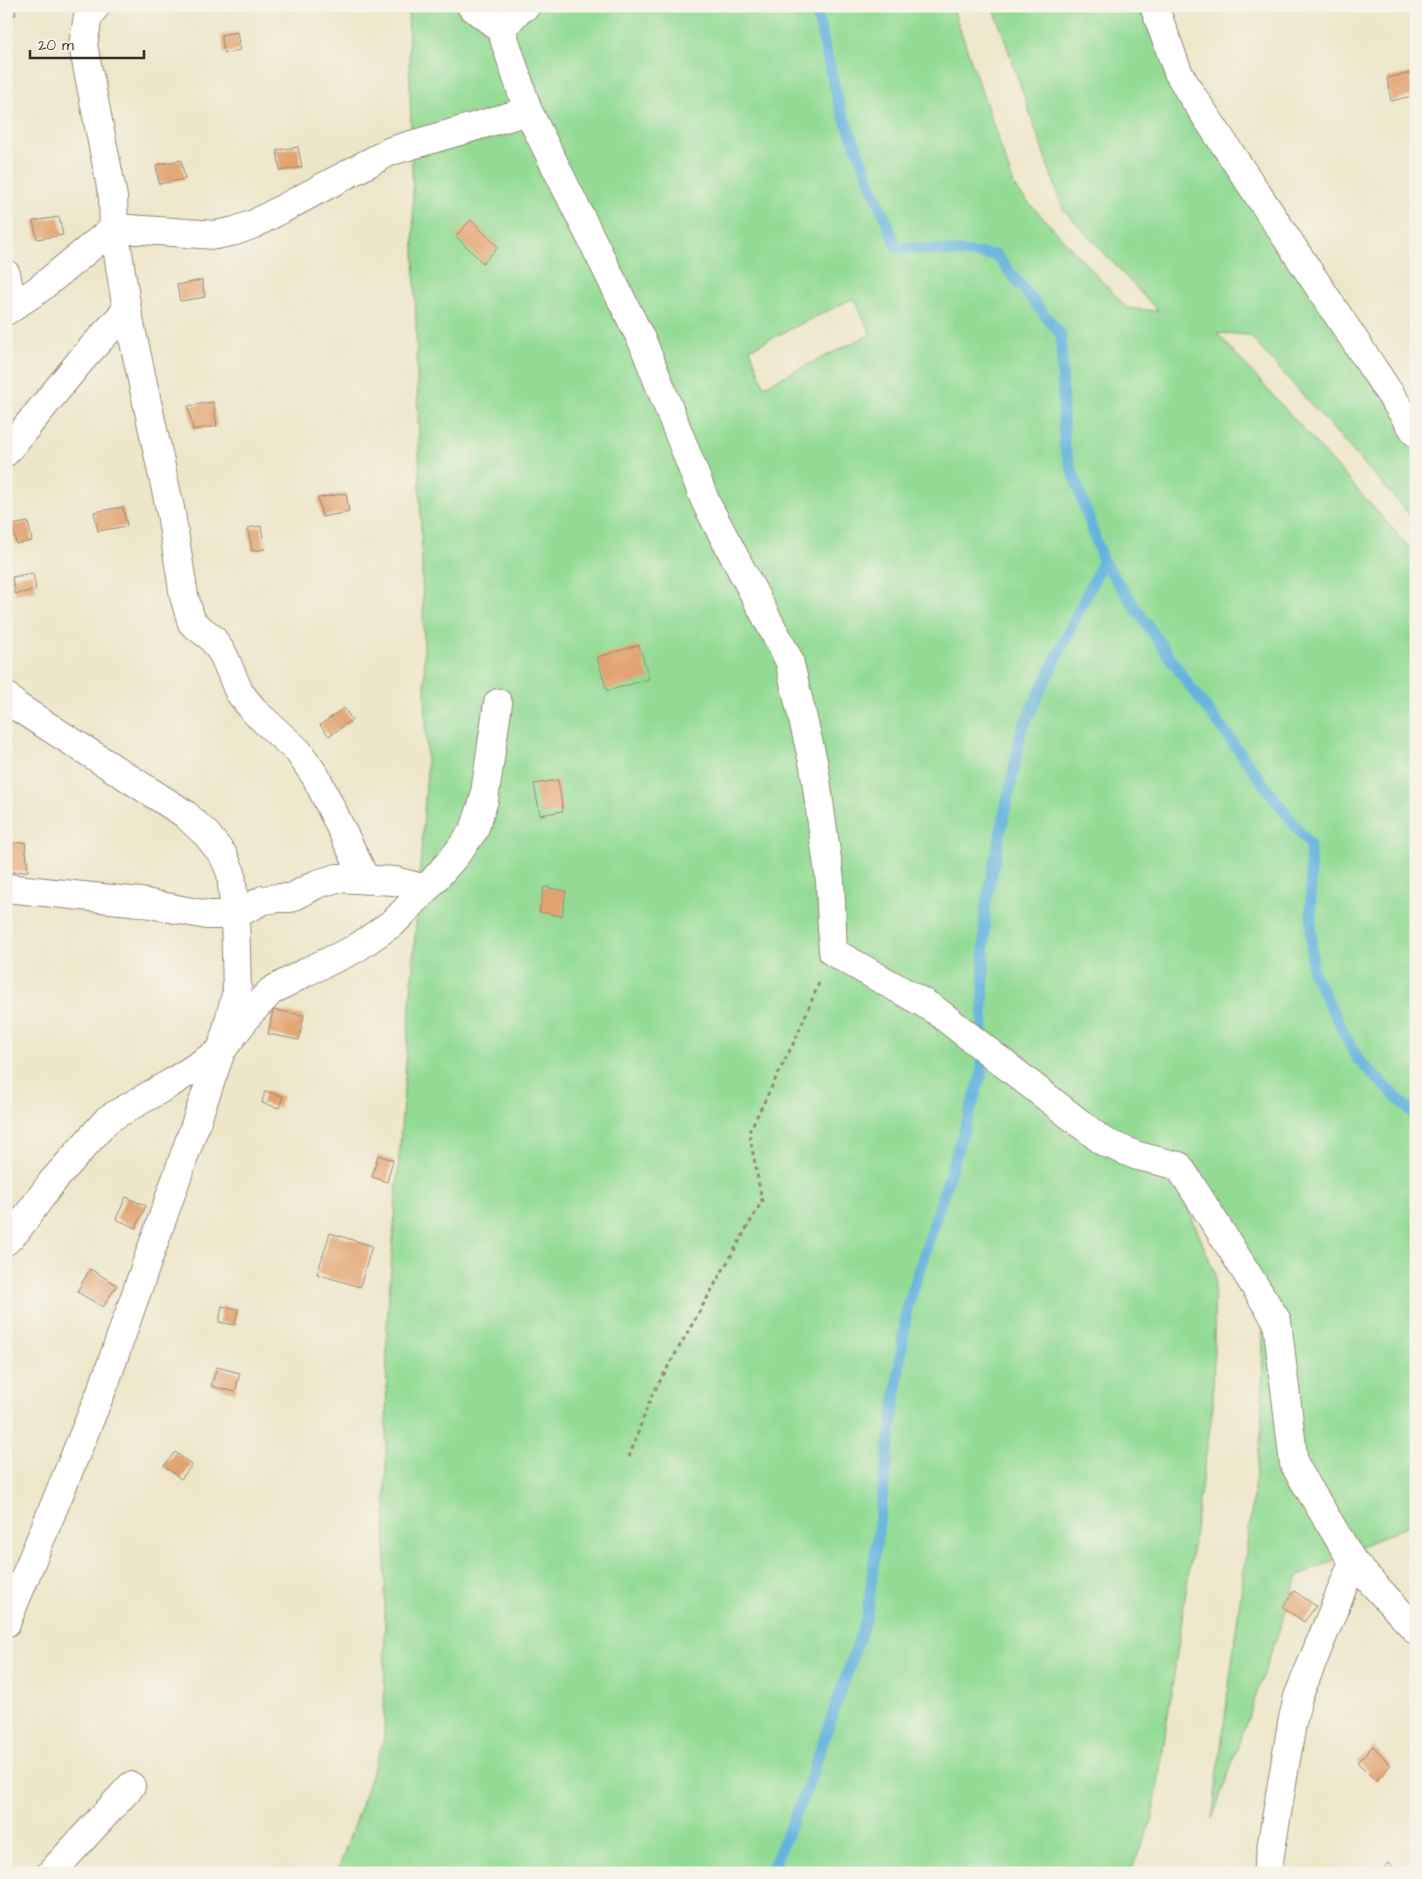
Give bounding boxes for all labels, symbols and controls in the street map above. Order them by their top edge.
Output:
scale bar [30,28,144,60]
text: 20 m [38,35,74,56]

